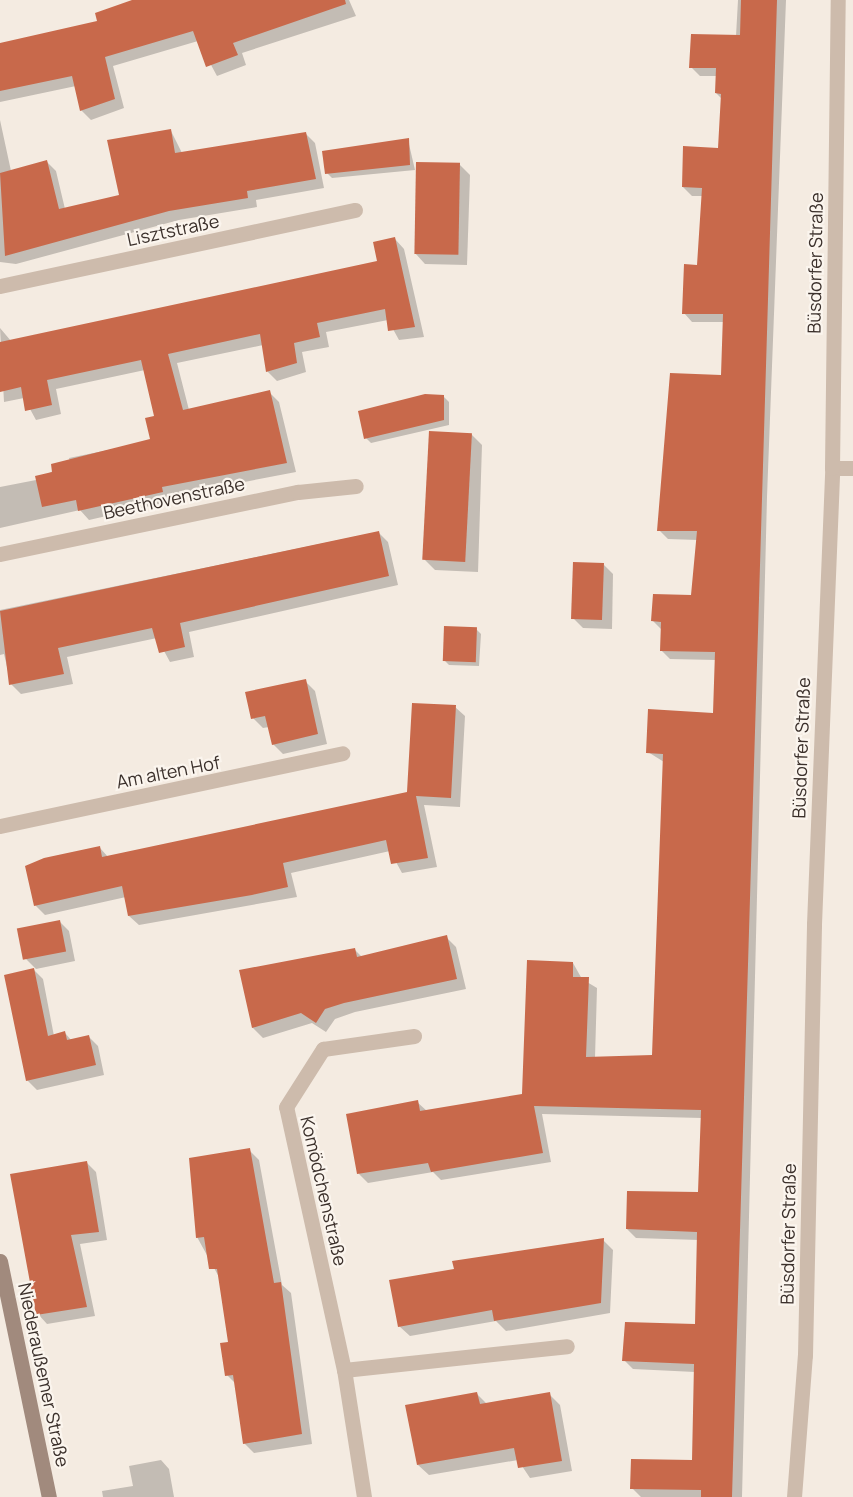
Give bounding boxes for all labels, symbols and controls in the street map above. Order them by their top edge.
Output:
street label: Büsdorfer Straße [803,192,827,334]
street label: Lisztstraße [125,210,221,250]
street label: Beethovenstraße [101,472,247,524]
street label: Büsdorfer Straße [788,677,814,819]
street label: Am alten Hof [114,751,222,793]
street label: Komödchenstraße [296,1114,352,1268]
street label: Büsdorfer Straße [776,1163,800,1305]
street label: Niederaußemer Straße [14,1281,74,1469]

